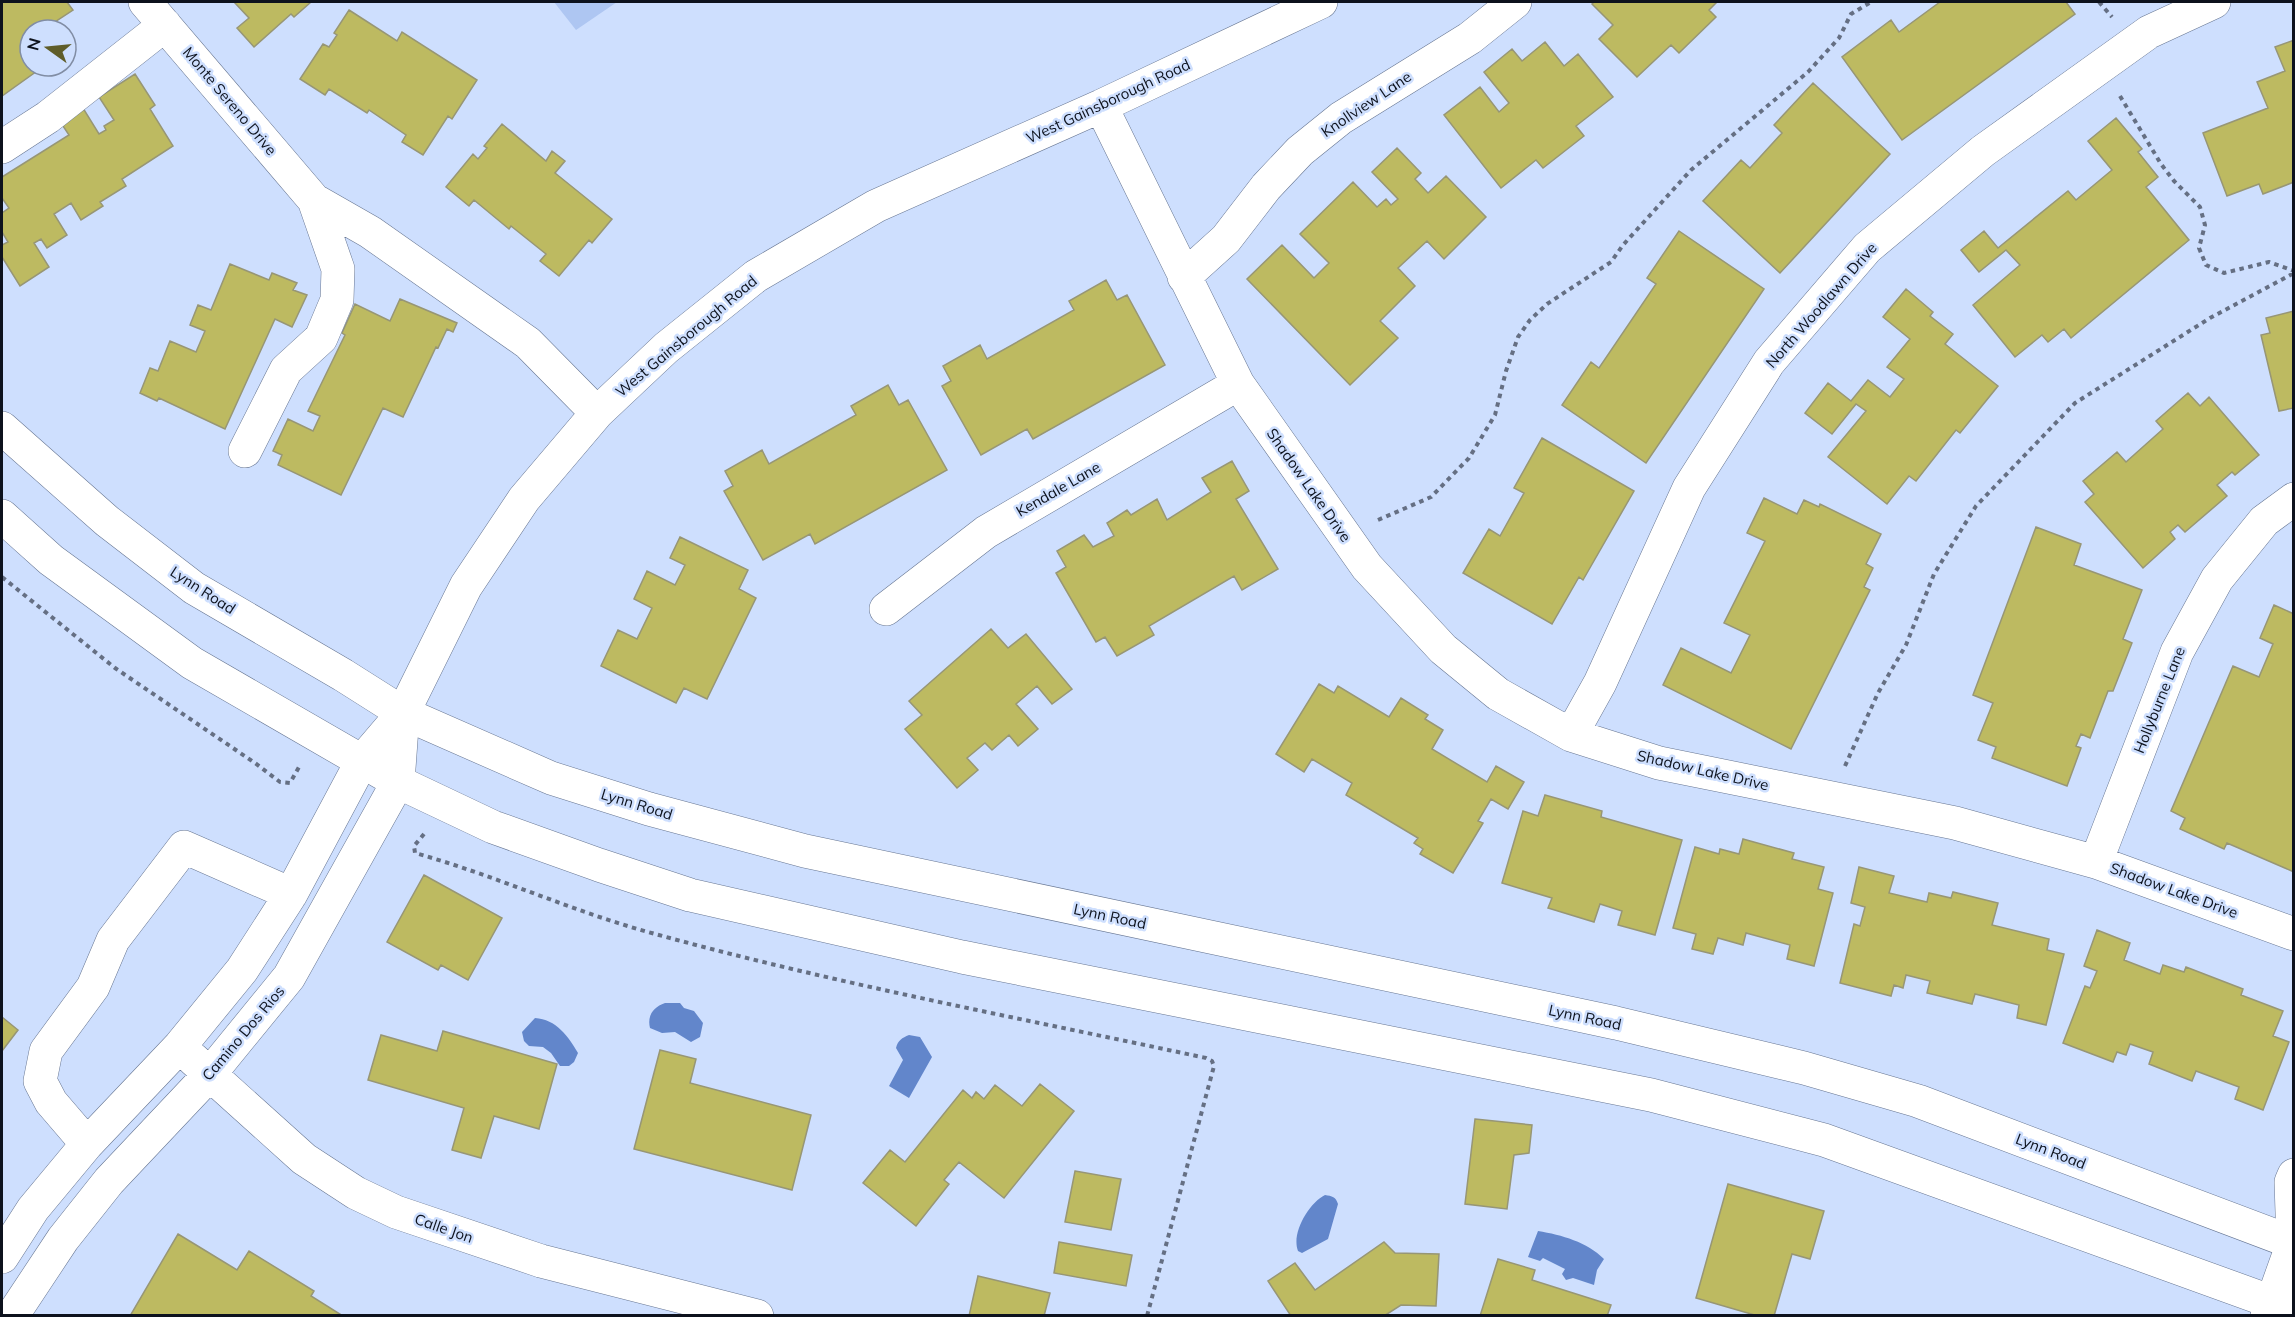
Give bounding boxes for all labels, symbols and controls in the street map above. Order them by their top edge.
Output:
north arrow [18,18,78,78]
text: N [22,36,45,53]
street label: Monte Sereno Drive [179,43,281,159]
street label: West Gainsborough Road [1023,55,1193,147]
street label: Knollview Lane [1317,67,1415,141]
street label: North Woodlawn Drive [1761,238,1881,372]
street label: West Gainsborough Road [611,271,761,401]
street label: Shadow Lake Drive [1263,424,1355,546]
street label: Kendale Lane [1013,457,1103,521]
street label: Lynn Road [167,562,239,618]
street label: Hollyburne Lane [2129,644,2189,756]
street label: Shadow Lake Drive [1635,746,1771,794]
street label: Lynn Road [599,784,675,824]
street label: Shadow Lake Drive [2108,858,2240,922]
street label: Lynn Road [1072,899,1148,933]
street label: Camino Dos Rios [198,982,288,1084]
street label: Lynn Road [1547,1000,1623,1034]
street label: Lynn Road [2013,1129,2089,1173]
street label: Calle Jon [412,1209,476,1247]

